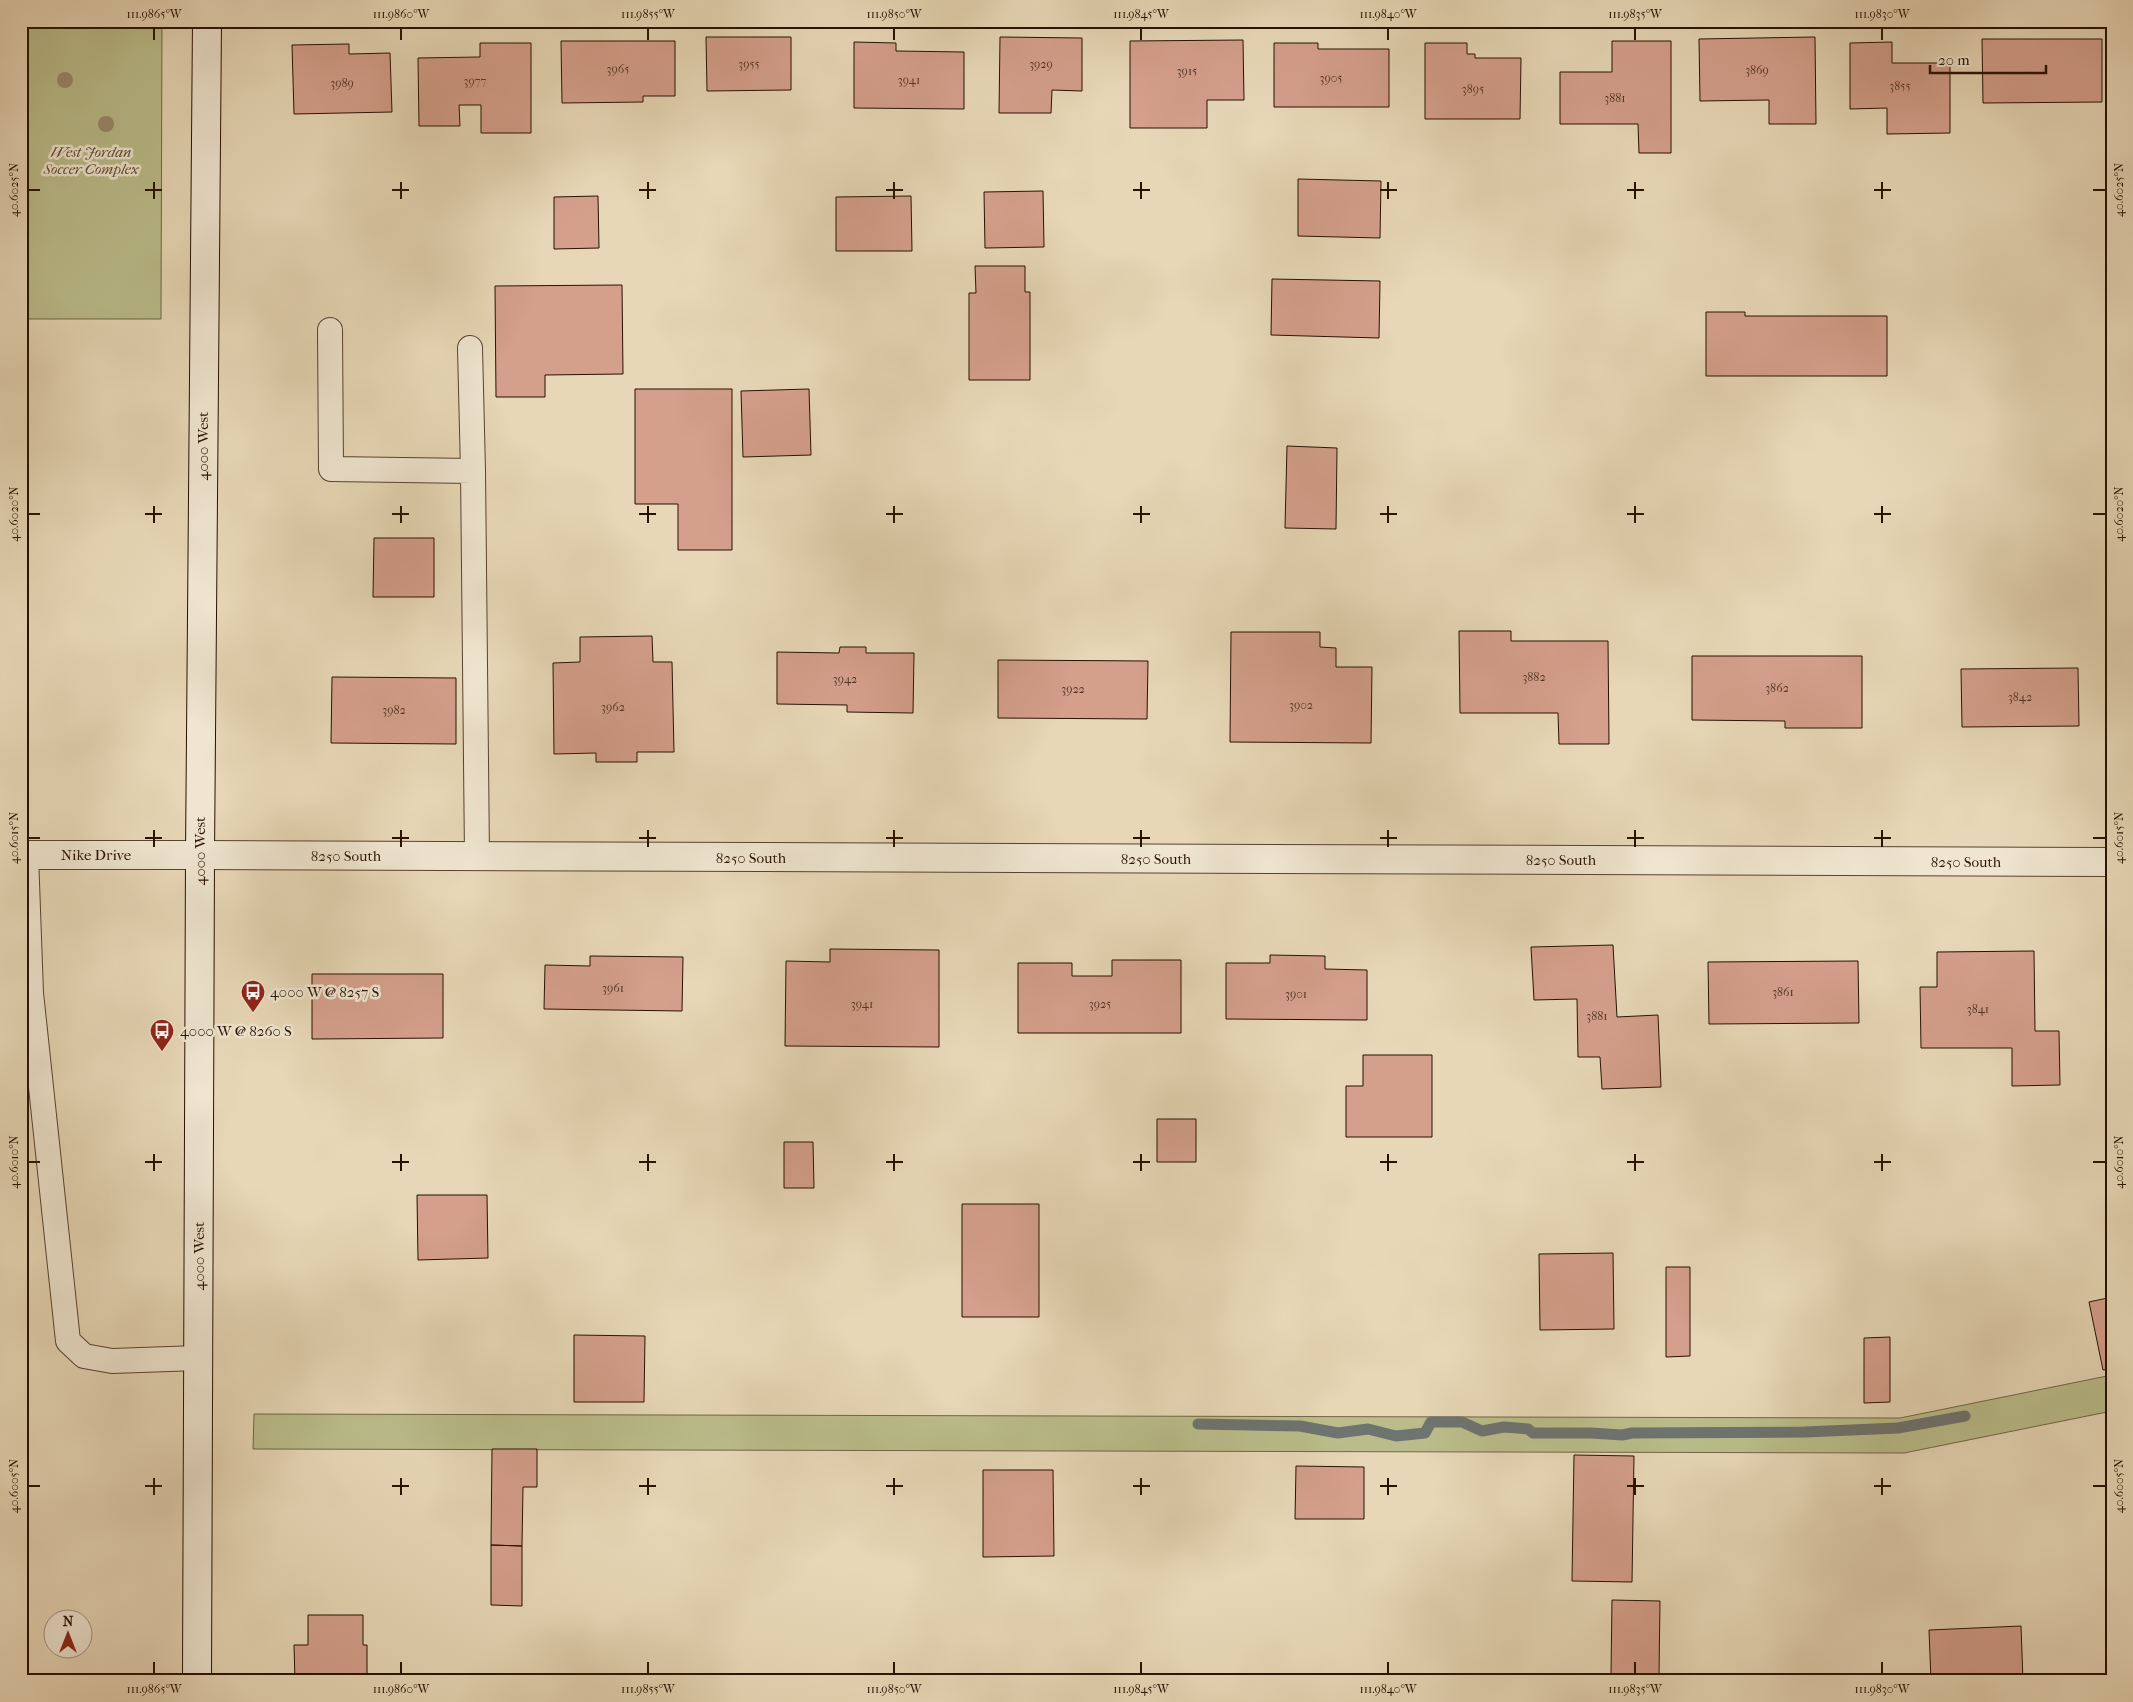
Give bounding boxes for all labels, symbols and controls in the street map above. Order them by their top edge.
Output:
text: 111.9865°W [126,7,183,21]
text: 111.9860°W [373,7,431,21]
text: 111.9855°W [621,7,676,21]
text: 111.9850°W [866,7,923,21]
text: 111.9845°W [1113,7,1170,21]
text: 111.9840°W [1359,7,1418,21]
text: 111.9835°W [1608,7,1663,21]
text: 111.9830°W [1854,7,1911,21]
scale bar [1930,42,2047,74]
text: 20 m [1938,51,1970,69]
house number: 3955 [738,57,760,71]
house number: 3929 [1029,57,1053,71]
house number: 3965 [607,62,629,76]
house number: 3869 [1745,63,1769,77]
house number: 3915 [1177,64,1197,78]
house number: 3905 [1319,71,1343,85]
house number: 3941 [898,73,920,87]
house number: 3977 [464,74,487,88]
house number: 3989 [330,76,354,90]
house number: 3855 [1889,79,1911,93]
house number: 3895 [1462,82,1484,96]
house number: 3881 [1604,91,1626,105]
park label: West Jordan Soccer Complex [43,143,139,178]
text: 40.6025°N [7,163,21,217]
text: 40.6025°N [2112,163,2126,217]
street label: 4000 West [194,411,212,480]
text: 40.6020°N [7,486,21,542]
text: 40.6020°N [2112,486,2126,542]
house number: 3882 [1522,670,1546,684]
house number: 3942 [833,672,857,686]
house number: 3862 [1765,681,1789,695]
house number: 3922 [1061,682,1085,696]
house number: 3842 [2008,690,2032,704]
house number: 3902 [1289,698,1313,712]
house number: 3962 [601,700,625,714]
house number: 3982 [382,703,406,717]
text: 40.6015°N [7,812,21,864]
text: 40.6015°N [2112,812,2126,864]
street label: 4000 West [191,816,209,885]
street label: Nike Drive [61,846,132,864]
street label: 8250 South [311,847,382,865]
street label: 8250 South [716,849,787,867]
street label: 8250 South [1121,850,1192,868]
street label: 8250 South [1526,851,1597,869]
street label: 8250 South [1931,853,2002,871]
bus stop icon: 4000 W @ 8257 S [240,979,266,1013]
house number: 3961 [602,981,624,995]
place label: 4000 W @ 8257 S [270,983,379,1001]
house number: 3861 [1772,985,1794,999]
house number: 3901 [1285,987,1307,1001]
house number: 3941 [851,997,873,1011]
house number: 3925 [1089,997,1111,1011]
house number: 3841 [1967,1002,1989,1016]
house number: 3881 [1586,1009,1608,1023]
bus stop icon: 4000 W @ 8260 S [149,1018,175,1052]
place label: 4000 W @ 8260 S [180,1022,292,1040]
text: 40.6010°N [7,1135,21,1189]
text: 40.6010°N [2112,1135,2126,1189]
street label: 4000 West [190,1221,208,1290]
text: 40.6005°N [7,1459,21,1513]
text: 40.6005°N [2112,1459,2126,1513]
north arrow [42,1610,92,1660]
text: N [63,1613,74,1630]
text: 111.9865°W [126,1682,183,1696]
text: 111.9860°W [373,1682,431,1696]
text: 111.9855°W [621,1682,676,1696]
text: 111.9850°W [866,1682,923,1696]
text: 111.9845°W [1113,1682,1170,1696]
text: 111.9840°W [1359,1682,1418,1696]
text: 111.9835°W [1608,1682,1663,1696]
text: 111.9830°W [1854,1682,1911,1696]

